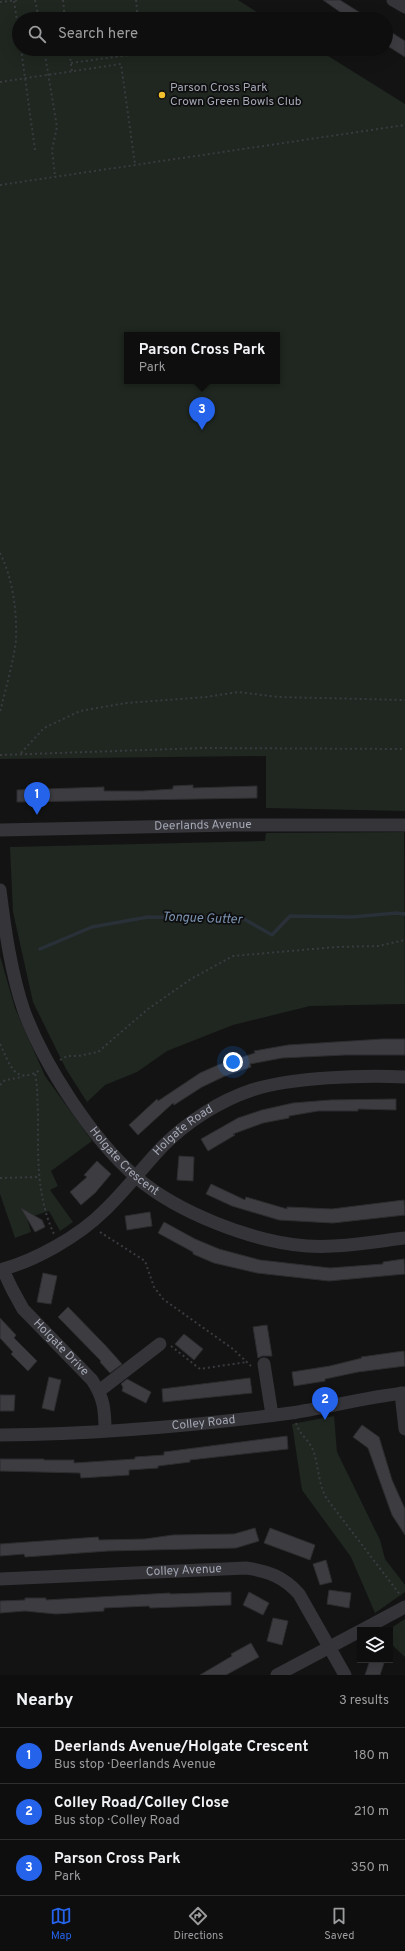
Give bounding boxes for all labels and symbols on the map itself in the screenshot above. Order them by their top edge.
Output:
place label: Parson Cross Park Crown Green Bowls Club [170,80,302,110]
marker: Parson Cross Park Crown Green Bowls Club [157,90,167,100]
pin: 3 [189,397,215,430]
pin: 1 [24,782,50,815]
street label: Deerlands Avenue [154,817,252,835]
water label: Tongue Gutter [162,910,243,928]
your location [223,1052,243,1072]
street label: Holgate Road [150,1101,216,1159]
street label: Holgate Crescent [85,1124,162,1200]
street label: Holgate Drive [29,1316,92,1380]
pin: 2 [312,1387,338,1420]
street label: Colley Road [171,1412,236,1434]
street label: Colley Avenue [146,1561,222,1580]

